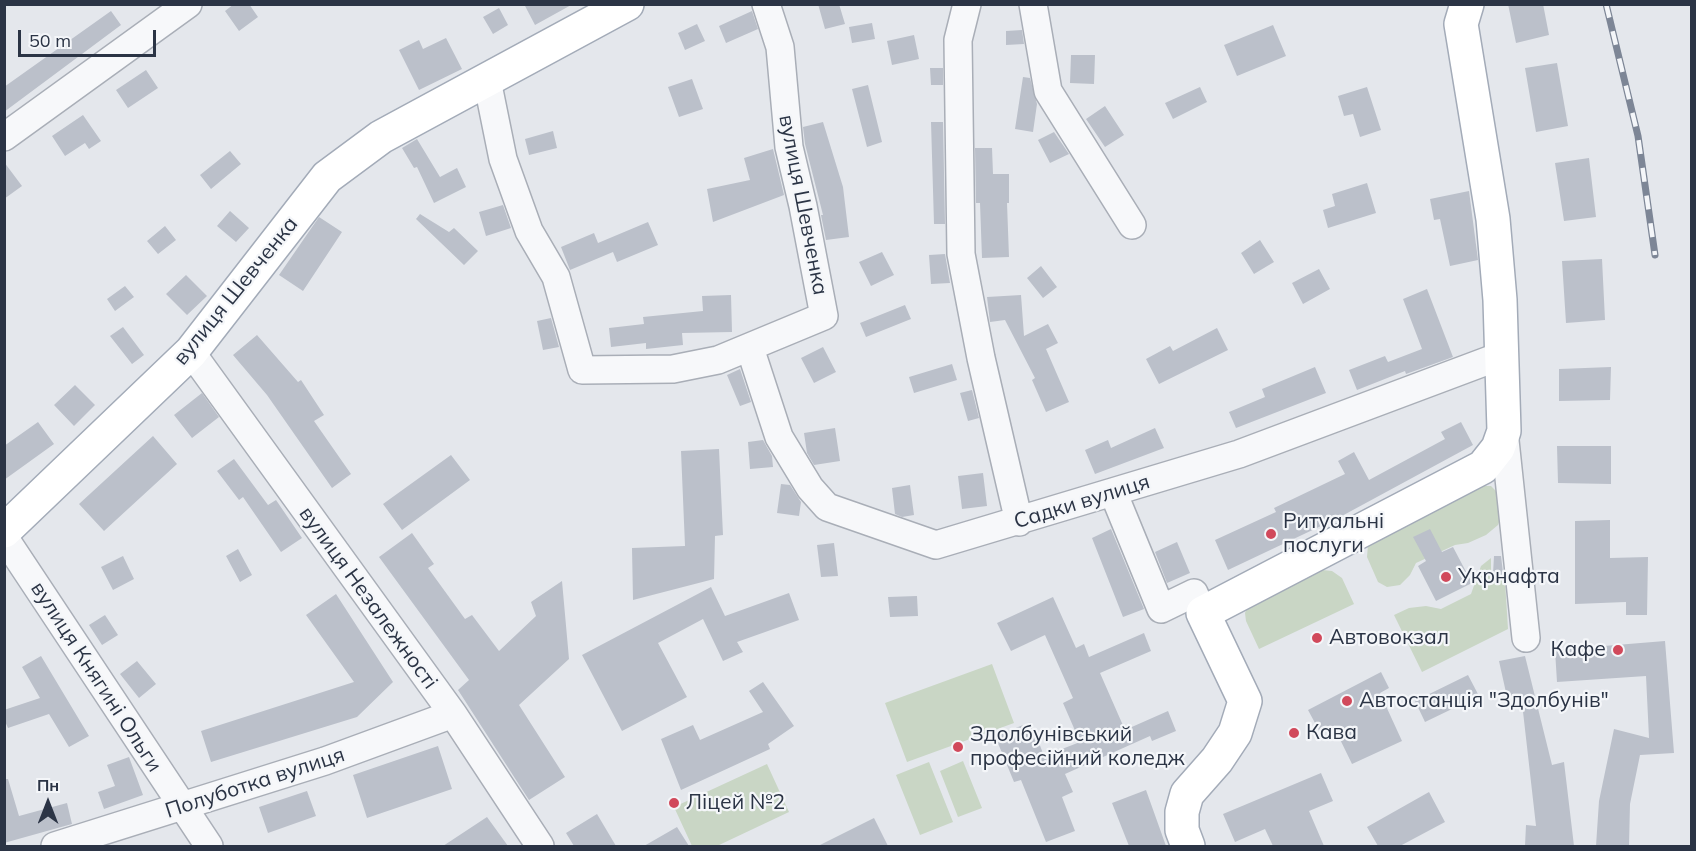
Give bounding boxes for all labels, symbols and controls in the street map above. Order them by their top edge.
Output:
scale bar [21,18,159,56]
text: 50 m [29,29,71,52]
street label: вулиця Шевченка [773,113,833,297]
street label: вулиця Шевченка [169,212,303,370]
street label: Садки вулиця [1011,469,1153,535]
street label: вулиця Незалежності [293,502,443,694]
place label: Ритуальнi послуги [1283,509,1384,559]
marker: Ритуальнi послуги [1264,527,1278,541]
place label: Укрнафта [1458,564,1560,590]
marker: Укрнафта [1439,570,1453,584]
street label: вулиця Княгині Ольги [25,577,167,777]
place label: Автовокзал [1329,625,1449,651]
marker: Автовокзал [1310,631,1324,645]
place label: Кафе [1551,637,1606,663]
marker: Кафе [1611,643,1625,657]
place label: Автостанція "Здолбунів" [1359,688,1609,714]
marker: Автостанція "Здолбунів" [1340,694,1354,708]
place label: Кава [1306,720,1357,746]
place label: Здолбунівський професійний коледж [970,722,1185,772]
marker: Кава [1287,726,1301,740]
marker: Здолбунівський професійний коледж [951,740,965,754]
street label: Полуботка вулиця [162,742,348,824]
north arrow [18,773,78,833]
text: Пн [37,775,59,795]
place label: Ліцей №2 [686,790,785,816]
marker: Ліцей №2 [667,796,681,810]

